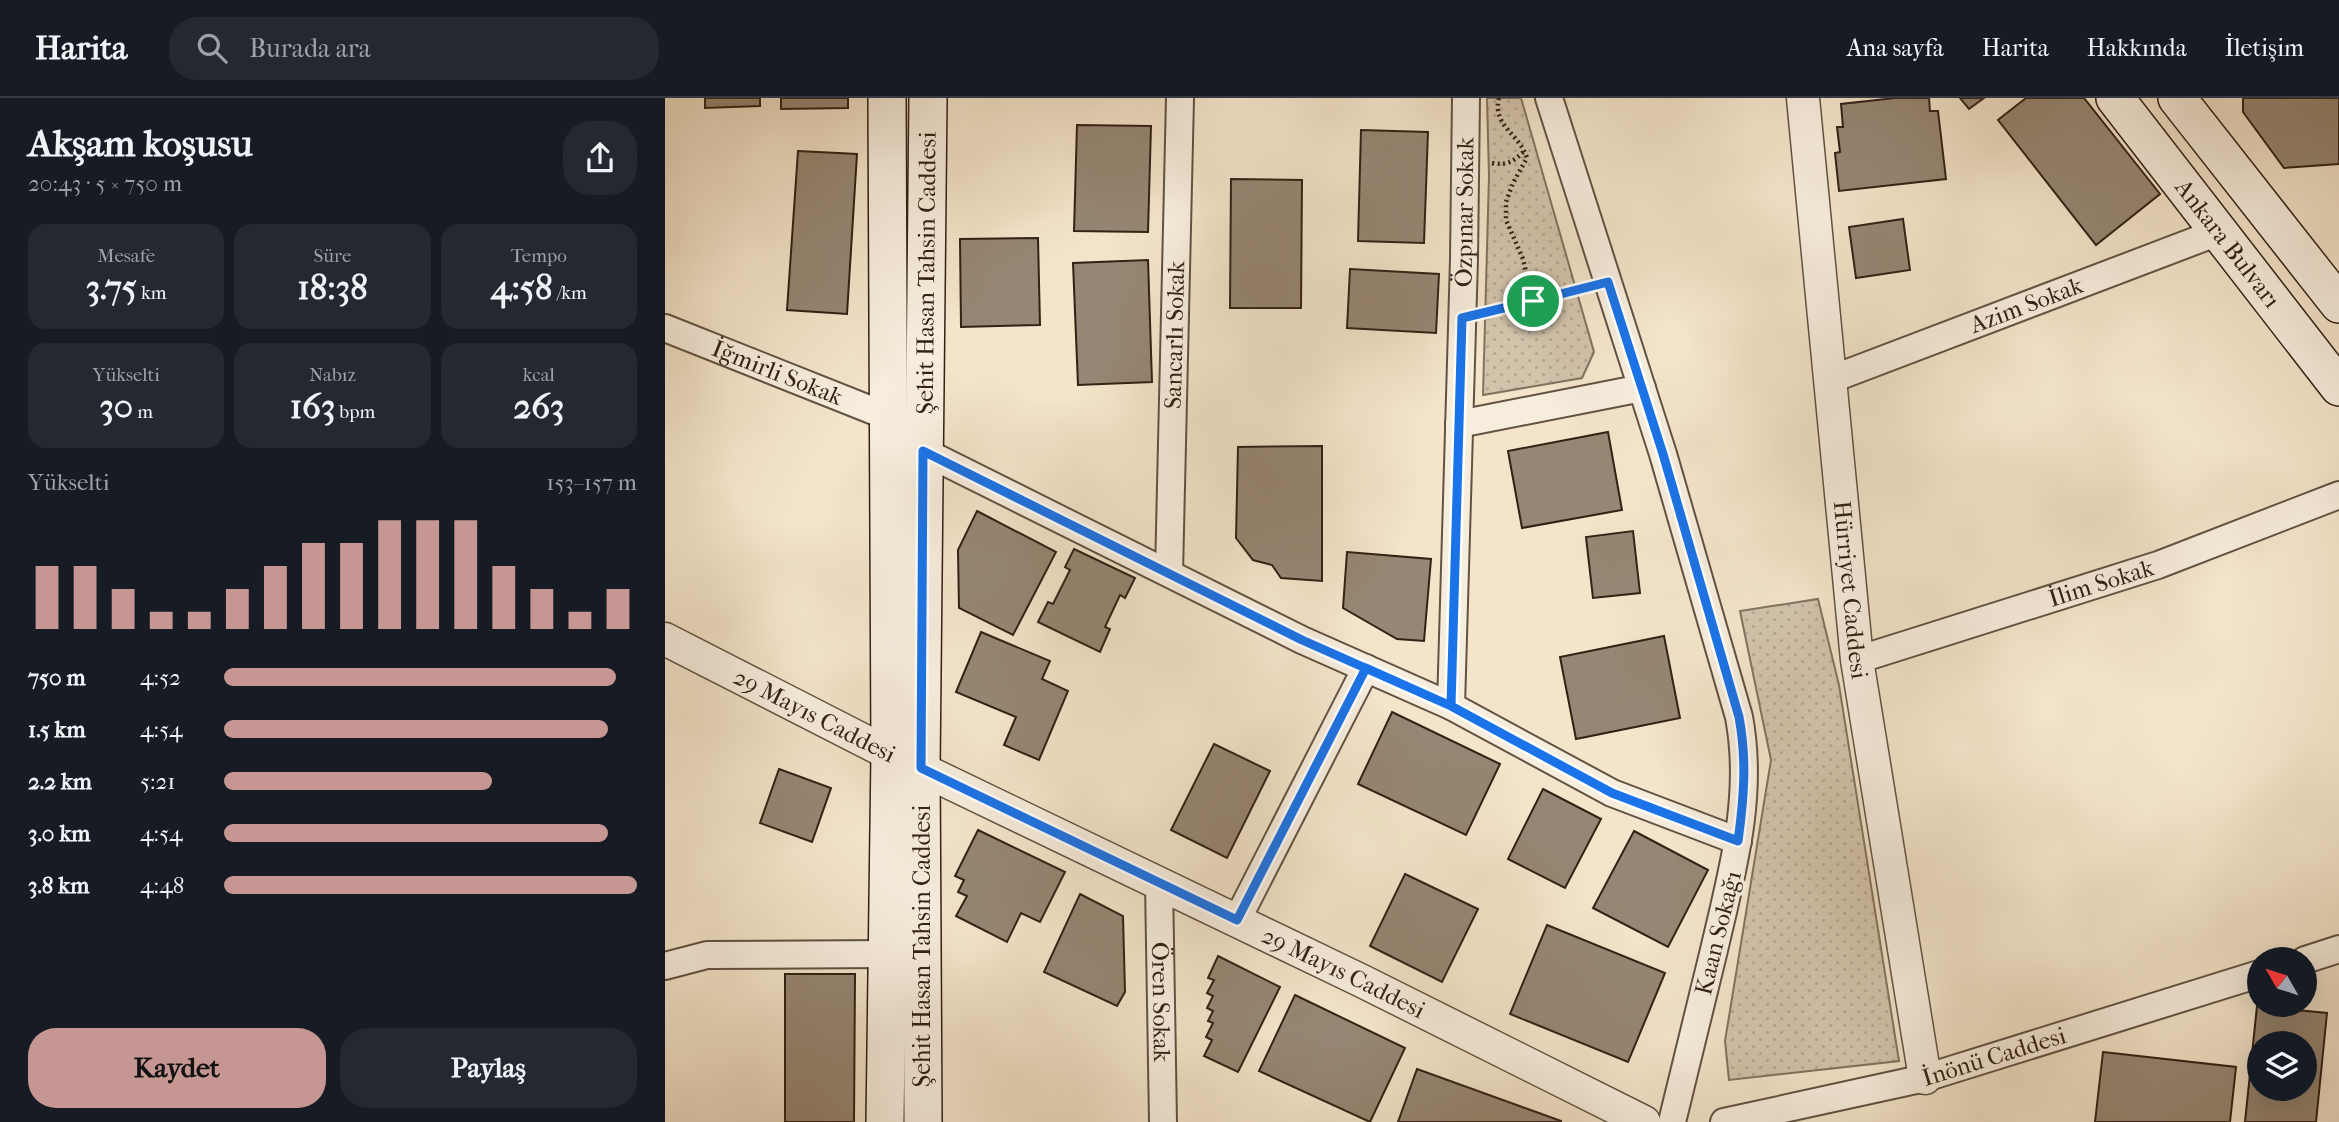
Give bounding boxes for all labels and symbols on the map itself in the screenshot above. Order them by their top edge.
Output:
street label: Şehit Hasan Tahsin Caddesi [911,132,942,415]
street label: Özpınar Sokak [1448,136,1480,288]
street label: Ankara Bulvarı [2169,173,2286,313]
street label: Sancarlı Sokak [1159,260,1190,409]
pin [1503,271,1563,331]
street label: Azim Sokak [1965,271,2087,340]
street label: İğmirli Sokak [708,333,848,411]
street label: Hürriyet Caddesi [1828,499,1874,681]
street label: İlim Sokak [2045,553,2158,613]
street label: 29 Mayıs Caddesi [729,662,900,768]
street label: Şehit Hasan Tahsin Caddesi [908,805,936,1087]
street label: Kaan Sokağı [1689,868,1747,998]
street label: 29 Mayıs Caddesi [1257,921,1430,1024]
street label: Ören Sokak [1146,942,1176,1063]
north arrow [2247,947,2317,1017]
street label: İnönü Caddesi [1918,1021,2069,1092]

